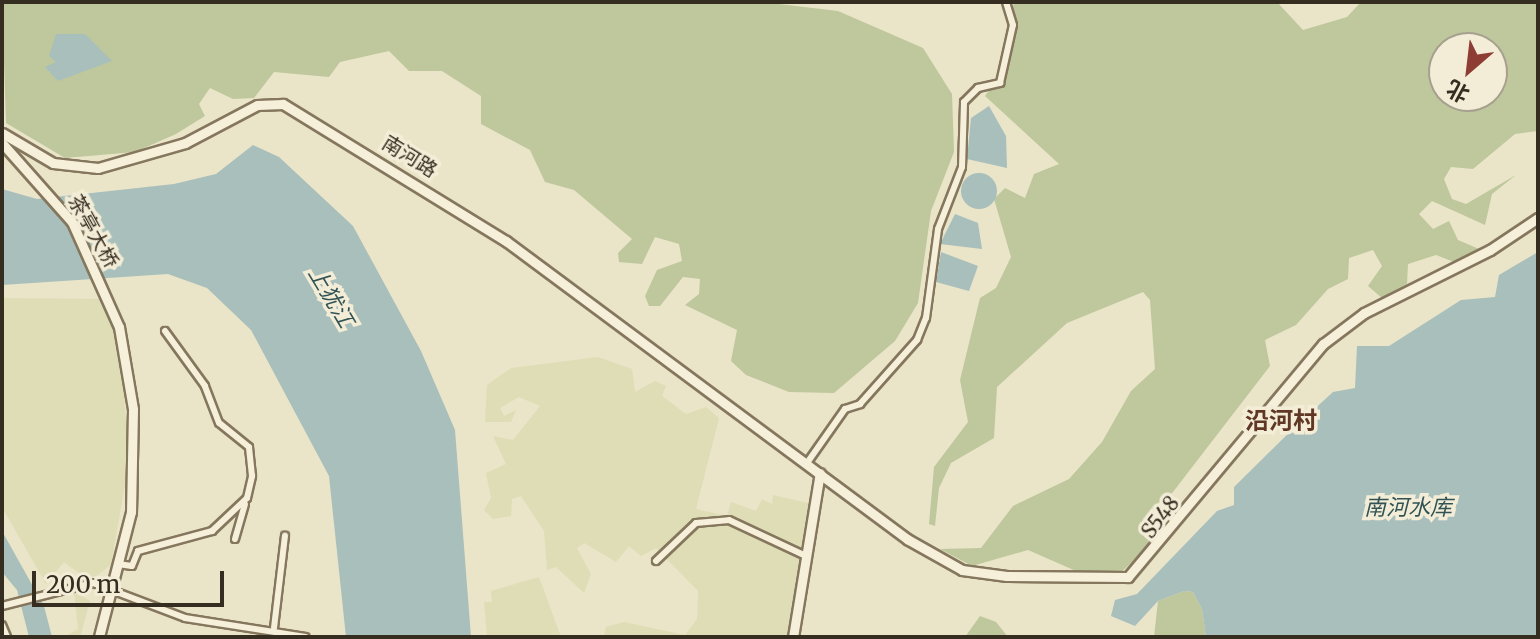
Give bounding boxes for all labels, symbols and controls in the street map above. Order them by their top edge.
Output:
north arrow [1428,32,1508,112]
text: 北 [1441,74,1474,109]
street label: 南河路 [378,130,442,182]
street label: 茶亭大桥 [64,190,124,272]
water label: 上犹江 [303,262,359,332]
district label: 沿河村 [1245,407,1317,435]
street label: S548 [1136,491,1184,543]
water label: 南河水库 [1364,495,1452,521]
scale bar [36,555,228,605]
text: 200 m [46,569,120,600]

